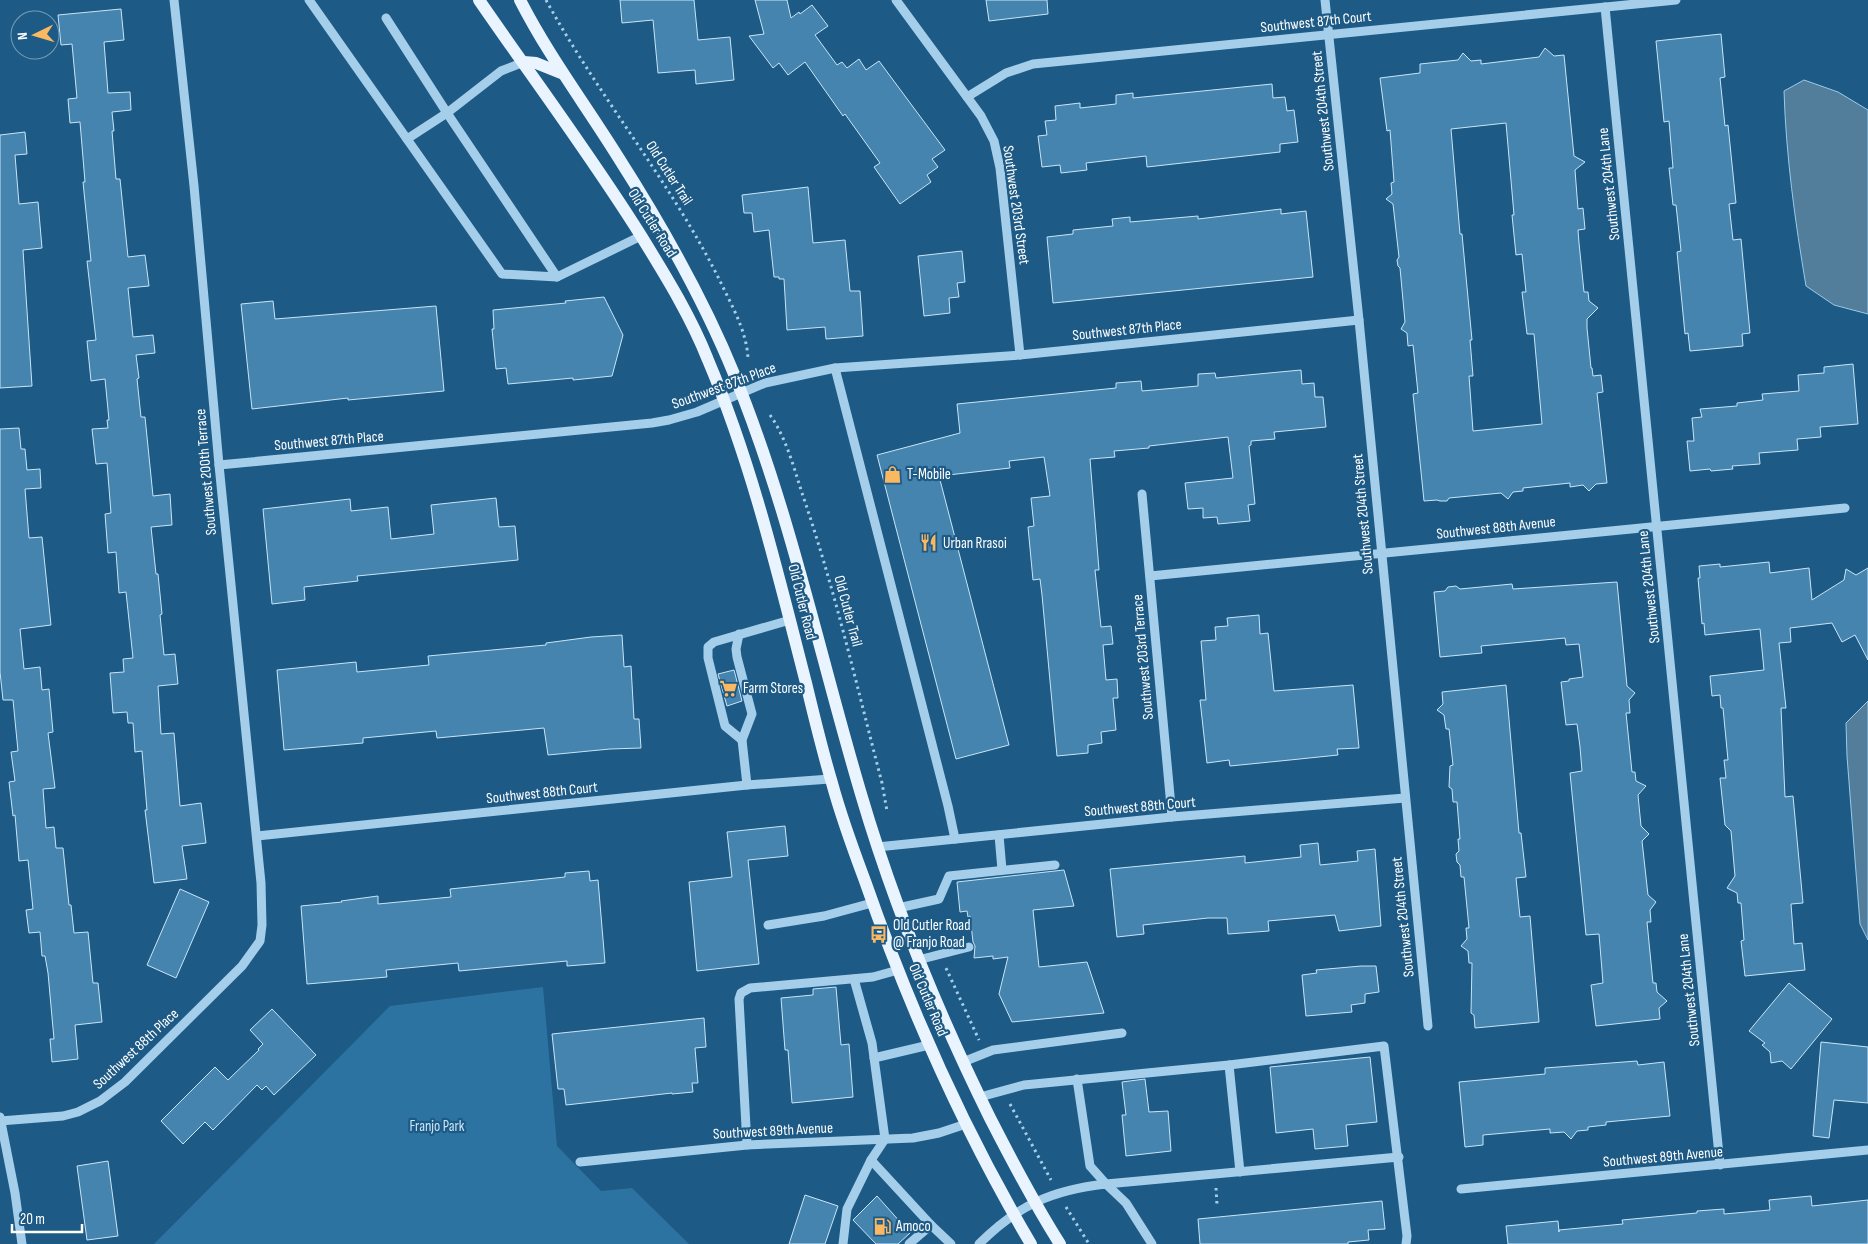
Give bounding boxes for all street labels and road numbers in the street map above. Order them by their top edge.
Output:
street label: Southwest 87th Court [1260,7,1373,37]
street label: Southwest 204th Street [1307,50,1339,172]
street label: Southwest 204th Lane [1594,127,1624,241]
street label: Old Cutler Trail [641,137,697,209]
street label: Southwest 203rd Street [998,144,1034,266]
street label: Old Cutler Road [623,185,681,261]
street label: Southwest 87th Place [1072,315,1182,345]
street label: Southwest 87th Place [669,358,779,414]
street label: Southwest 200th Terrace [191,408,221,536]
street label: Southwest 87th Place [274,427,384,455]
street label: Southwest 204th Street [1348,453,1378,575]
street label: Southwest 88th Avenue [1435,512,1557,544]
street label: Southwest 204th Lane [1634,530,1664,644]
street label: Old Cutler Road [783,562,821,642]
street label: Old Cutler Trail [829,573,867,649]
street label: Southwest 203rd Terrace [1128,594,1158,720]
street label: Southwest 88th Court [485,778,599,808]
street label: Southwest 88th Court [1083,793,1197,821]
street label: Southwest 204th Street [1387,856,1419,978]
street label: Southwest 204th Lane [1674,933,1704,1047]
street label: Old Cutler Road [904,961,952,1039]
street label: Southwest 88th Place [89,1005,183,1093]
street label: Southwest 89th Avenue [713,1118,833,1144]
street label: Southwest 89th Avenue [1602,1142,1724,1172]

